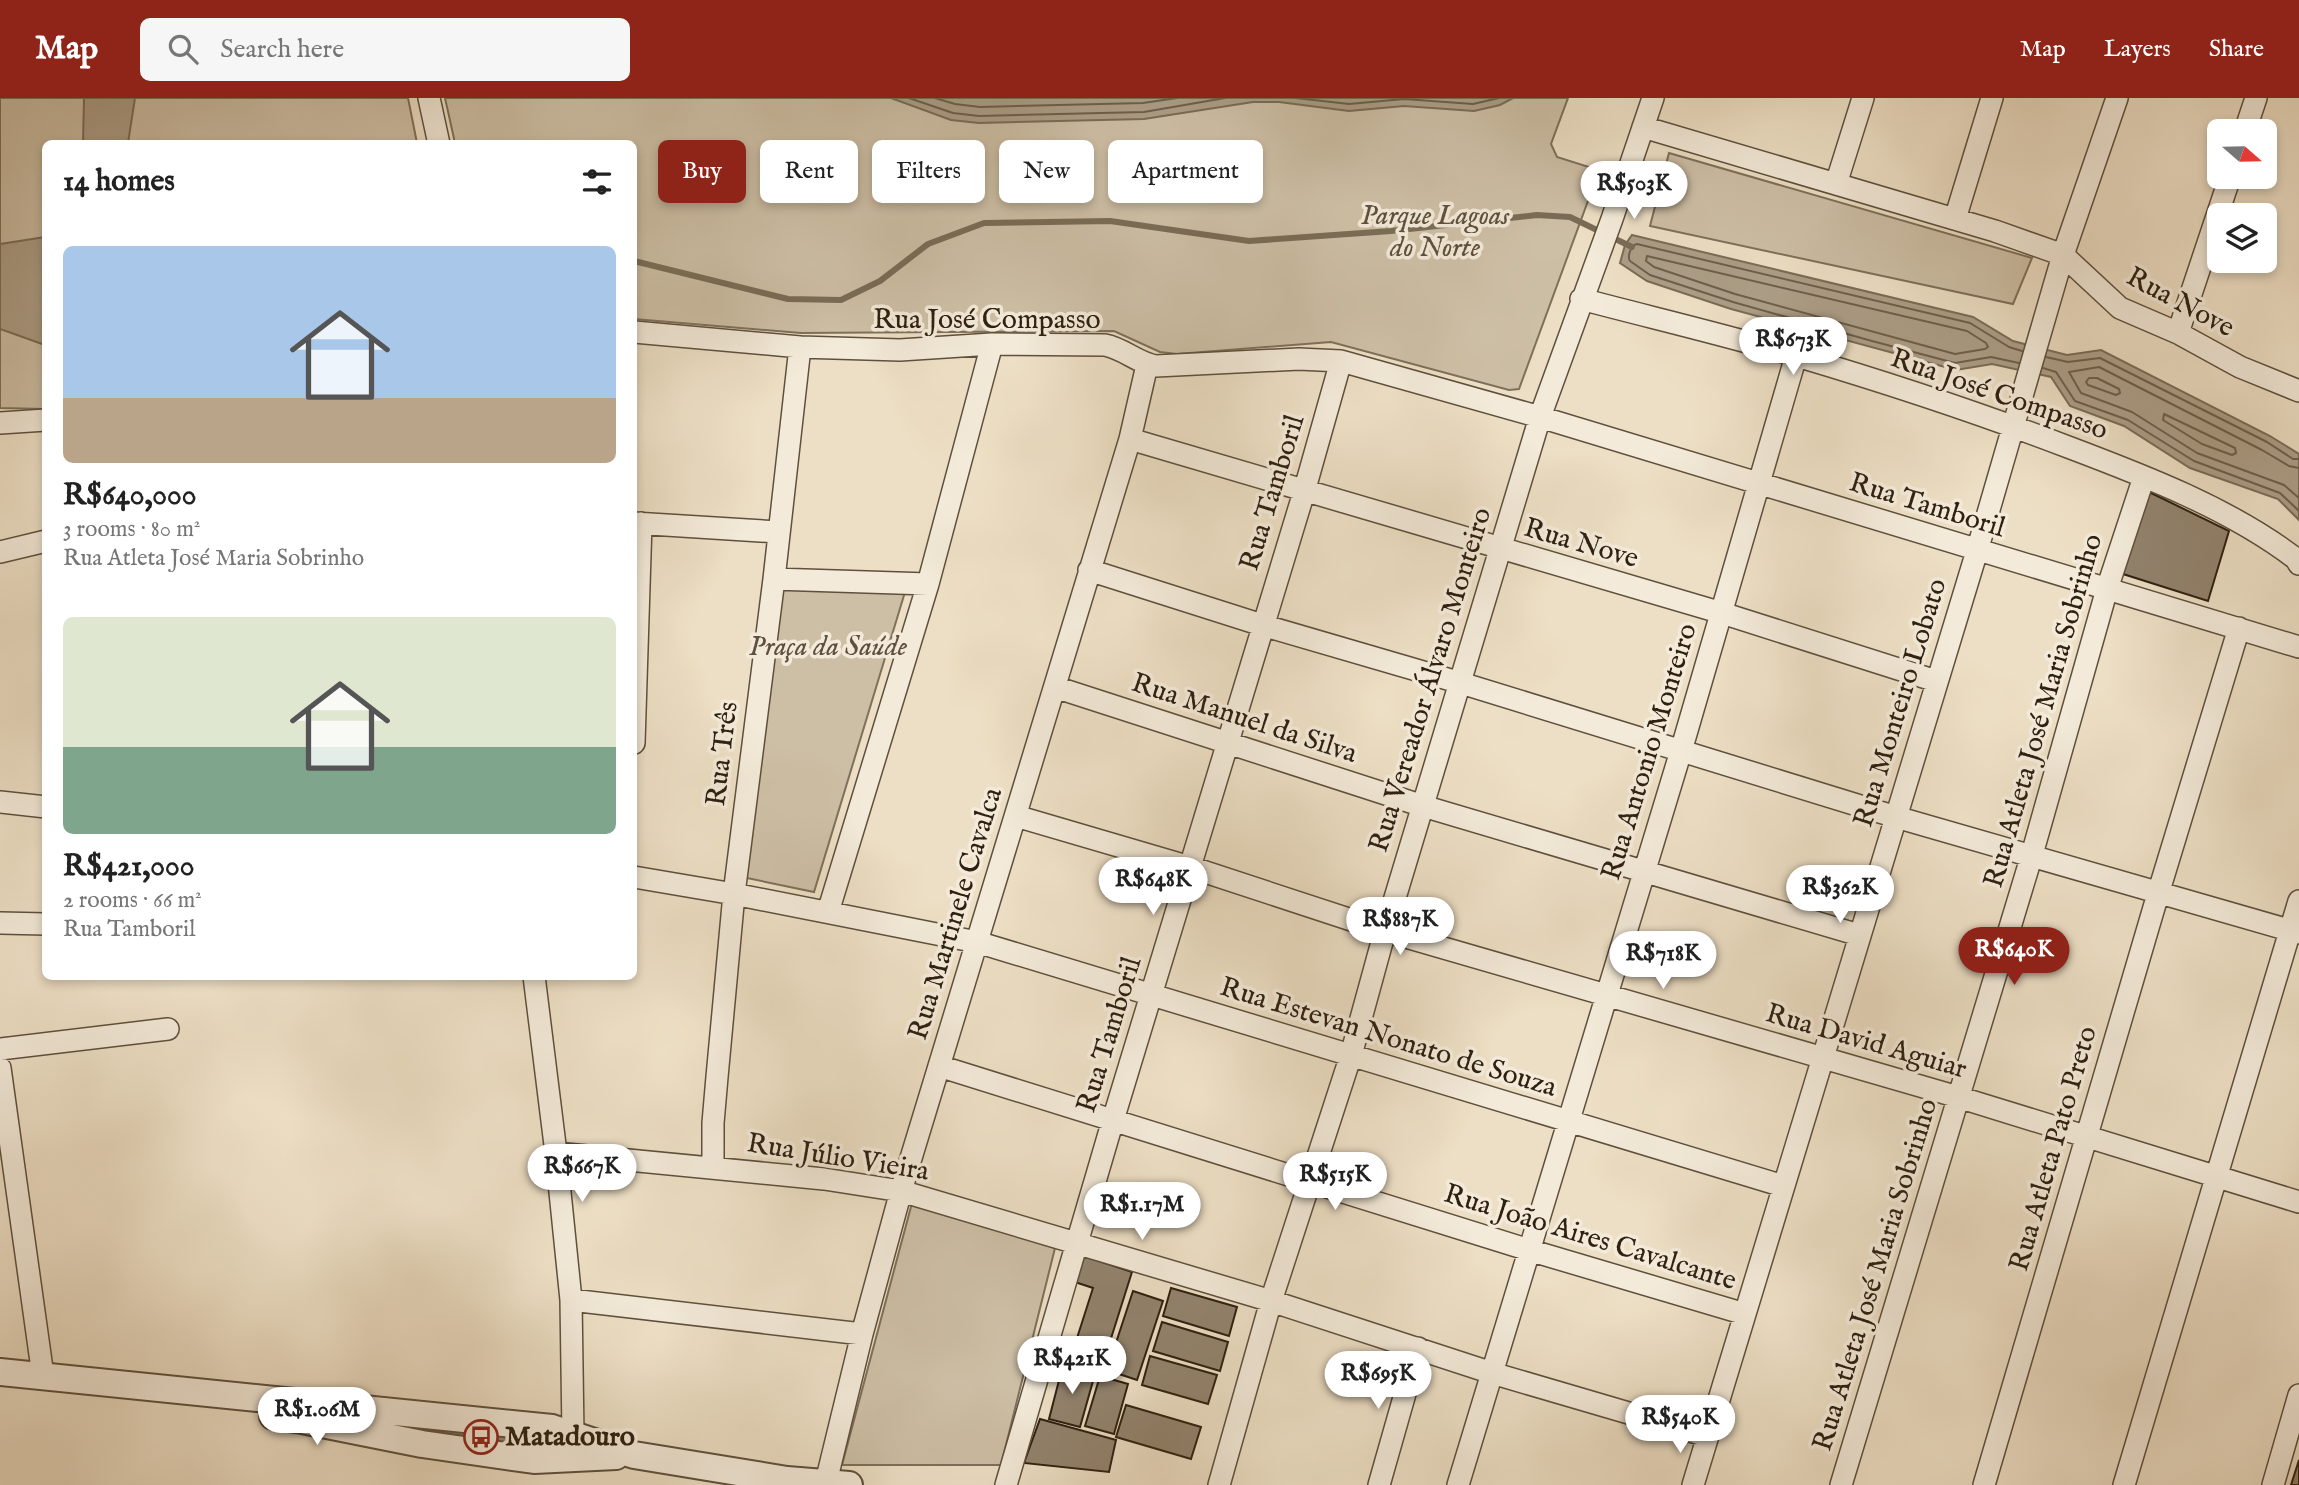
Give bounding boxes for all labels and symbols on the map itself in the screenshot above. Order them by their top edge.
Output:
north arrow [2207,119,2277,189]
pin: R$503K [1577,162,1691,221]
park label: Parque Lagoas do Norte [1361,199,1510,266]
street label: Rua Nove [2120,260,2240,346]
street label: Rua José Compasso [873,303,1101,338]
pin: R$673K [1736,317,1850,377]
street label: Rua José Compasso [1886,341,2112,449]
street label: Rua Tamboril [1233,410,1313,575]
street label: Rua Tamboril [1845,466,2010,546]
street label: Rua Vereador Álvaro Monteiro [1361,503,1500,857]
street label: Rua Nove [1520,511,1642,577]
street label: Rua Atleta José Maria Sobrinho [1977,530,2111,892]
street label: Rua Monteiro Lobato [1847,574,1955,832]
street label: Rua Antonio Monteiro [1594,619,1706,885]
park label: Praça da Saúde [749,630,908,665]
street label: Rua Manuel da Silva [1127,666,1362,772]
street label: Rua Três [699,700,747,808]
street label: Rua Martinele Cavalca [901,783,1011,1044]
pin: R$648K [1096,858,1210,917]
pin: R$362K [1783,866,1897,925]
pin: R$887K [1343,898,1457,957]
pin: R$640K [1957,928,2071,987]
pin: R$718K [1606,932,1720,991]
street label: Rua Tamboril [1070,952,1150,1117]
street label: Rua Estevan Nonato de Souza [1215,970,1561,1106]
street label: Rua David Aguiar [1761,997,1971,1087]
street label: Rua Atleta Pato Preto [2002,1022,2106,1276]
street label: Rua Atleta José Maria Sobrinho [1806,1095,1946,1455]
street label: Rua Júlio Vieira [745,1126,932,1190]
pin: R$667K [525,1144,639,1204]
pin: R$515K [1278,1152,1392,1212]
street label: Rua João Aires Cavalcante [1440,1177,1740,1299]
pin: R$1.17M [1077,1182,1207,1242]
pin: R$421K [1015,1336,1129,1396]
pin: R$695K [1321,1352,1435,1411]
pin: R$1.06M [252,1388,382,1447]
pin: R$540K [1623,1396,1737,1455]
bus stop icon: Matadouro [462,1418,500,1456]
place label: Matadouro [505,1420,635,1455]

